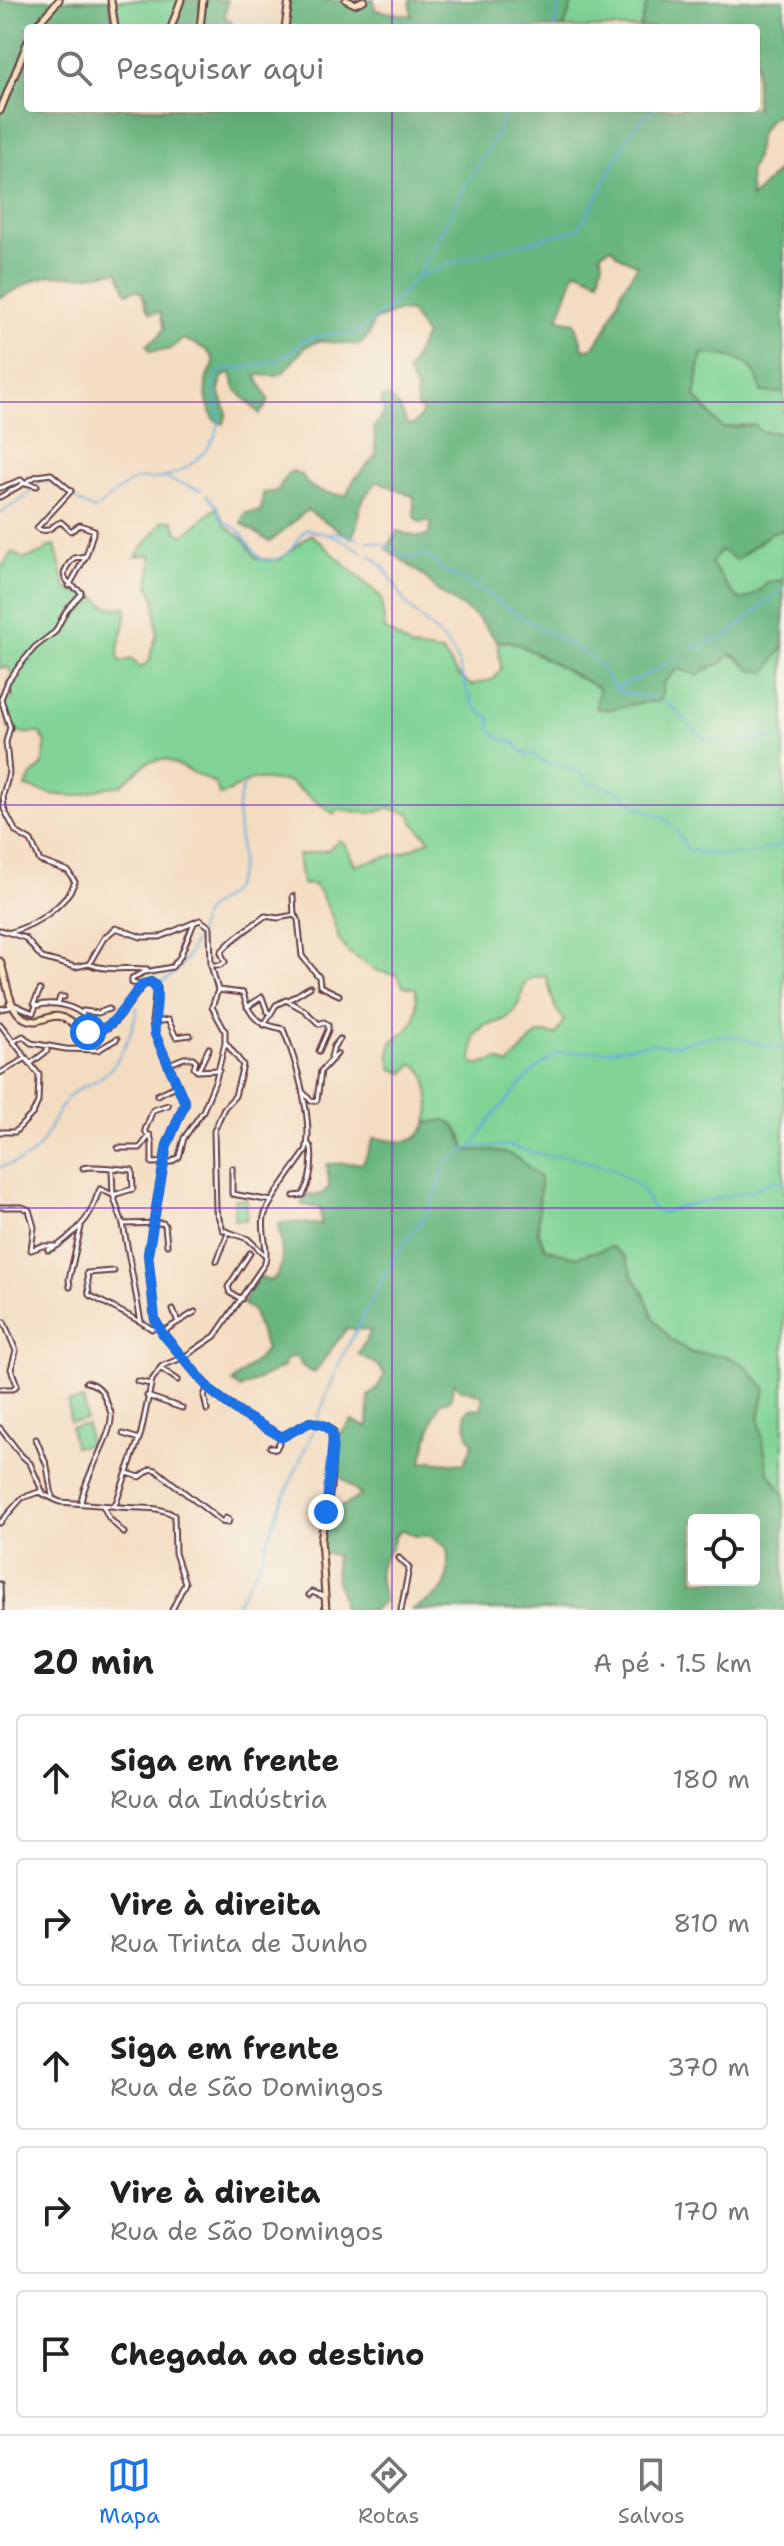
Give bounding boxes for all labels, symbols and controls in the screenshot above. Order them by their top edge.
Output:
search box [24,24,760,112]
icon: search [52,46,96,90]
text: Pesquisar aqui [116,48,325,89]
route start [70,1014,106,1050]
route end [308,1494,344,1530]
map controls [688,1514,760,1586]
button: locate [688,1514,760,1586]
text: 20 min [32,1639,154,1685]
text: A pé · 1.5 km [593,1645,752,1680]
text: Siga em frente [110,1740,339,1781]
icon: ahead [34,1756,78,1800]
text: 180 m [672,1761,750,1796]
text: Rua da Indústria [110,1781,327,1816]
text: Vire à direita [110,1884,321,1925]
icon: right [34,1900,78,1944]
text: 810 m [673,1905,750,1940]
text: Rua Trinta de Junho [110,1925,368,1960]
text: Siga em frente [110,2028,339,2069]
icon: ahead [34,2044,78,2088]
text: 370 m [667,2049,750,2084]
text: Rua de São Domingos [110,2069,384,2104]
text: Vire à direita [110,2172,321,2213]
icon: right [34,2188,78,2232]
text: 170 m [673,2193,750,2228]
text: Rua de São Domingos [110,2213,384,2248]
icon: arrive [34,2332,78,2376]
text: Chegada ao destino [110,2334,425,2375]
tab: Mapa [99,2453,160,2530]
tab: Rotas [358,2453,419,2530]
tab: Salvos [618,2453,685,2530]

